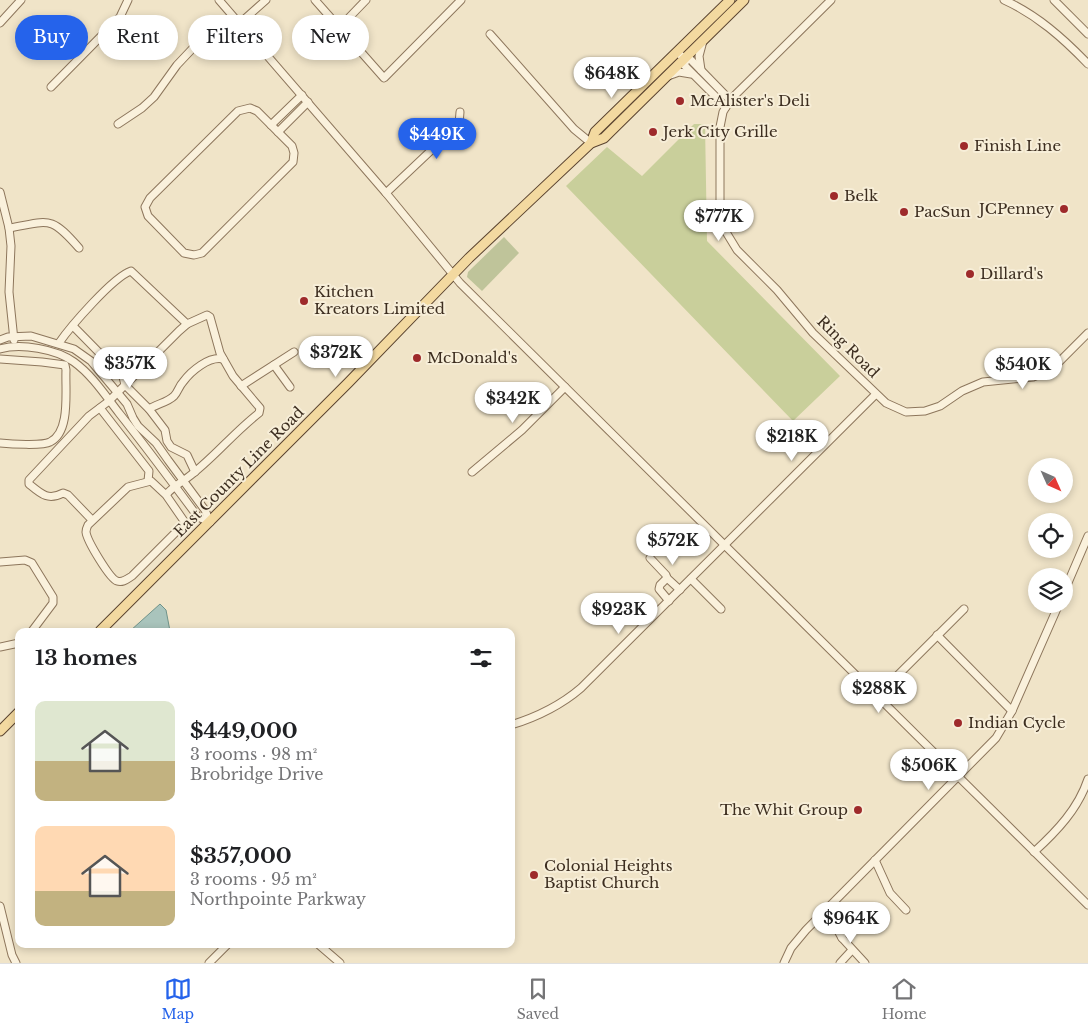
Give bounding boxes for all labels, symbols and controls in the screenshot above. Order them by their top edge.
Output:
chip: Buy [15,15,88,60]
chip: Rent [98,15,178,60]
chip: Filters [188,15,282,60]
chip: New [292,15,369,60]
pin: $648K [577,56,647,99]
text: $648K [584,63,640,83]
place label: McAlister's Deli [690,91,810,110]
marker: McAlister's Deli [674,95,686,107]
pin: $449K [402,118,472,160]
place label: Jerk City Grille [661,122,778,141]
text: $449K [409,124,465,144]
marker: Jerk City Grille [647,126,659,138]
place label: Finish Line [974,136,1061,155]
marker: Finish Line [958,140,970,152]
place label: Belk [844,186,879,205]
marker: Belk [828,190,840,202]
place label: JCPenney [977,199,1054,218]
pin: $777K [684,200,754,242]
place label: PacSun [914,202,971,221]
marker: JCPenney [1058,203,1070,215]
text: $777K [695,206,743,226]
marker: PacSun [898,206,910,218]
place label: Dillard's [980,264,1044,283]
marker: Dillard's [964,268,976,280]
place label: Kitchen Kreators Limited [314,282,445,318]
marker: Kitchen Kreators Limited [298,295,310,307]
street label: Ring Road [813,312,883,382]
pin: $372K [301,336,371,378]
text: $372K [310,342,362,362]
pin: $357K [95,346,165,389]
place label: McDonald's [427,348,518,367]
pin: $540K [988,348,1058,390]
marker: McDonald's [411,352,423,364]
text: $357K [104,353,156,373]
text: $540K [995,354,1051,374]
pin: $342K [478,382,548,424]
text: $342K [486,388,540,408]
street label: East County Line Road [170,403,308,541]
pin: $218K [757,420,827,462]
text: $218K [766,426,818,446]
north arrow [1028,458,1072,502]
map controls [1028,458,1073,613]
button: locate [1028,513,1073,558]
pin: $572K [638,524,708,566]
text: $572K [647,530,699,550]
button: layers [1028,568,1073,613]
pin: $923K [584,592,654,635]
text: $923K [592,599,646,619]
icon: filters [467,644,495,672]
text: 13 homes [35,645,137,671]
pin: $288K [844,672,914,714]
text: $288K [852,678,906,698]
place label: Indian Cycle [968,713,1066,732]
marker: Indian Cycle [952,717,964,729]
text: $449,000 [190,718,298,744]
icon: home [75,721,135,781]
text: 3 rooms · 98 m² [190,744,317,764]
pin: $506K [894,748,964,791]
text: $506K [901,755,957,775]
text: Brobridge Drive [190,764,324,784]
place label: The Whit Group [720,800,848,819]
marker: The Whit Group [852,804,864,816]
text: $357,000 [190,843,292,869]
icon: home [75,846,135,906]
place label: Colonial Heights Baptist Church [544,856,673,892]
text: 3 rooms · 95 m² [190,869,317,889]
marker: Colonial Heights Baptist Church [528,869,540,881]
text: Northpointe Parkway [190,889,366,909]
pin: $964K [816,902,886,944]
text: $964K [823,908,879,928]
tab: Map [161,975,194,1023]
tab: Saved [517,975,559,1023]
tab: Home [882,975,927,1023]

